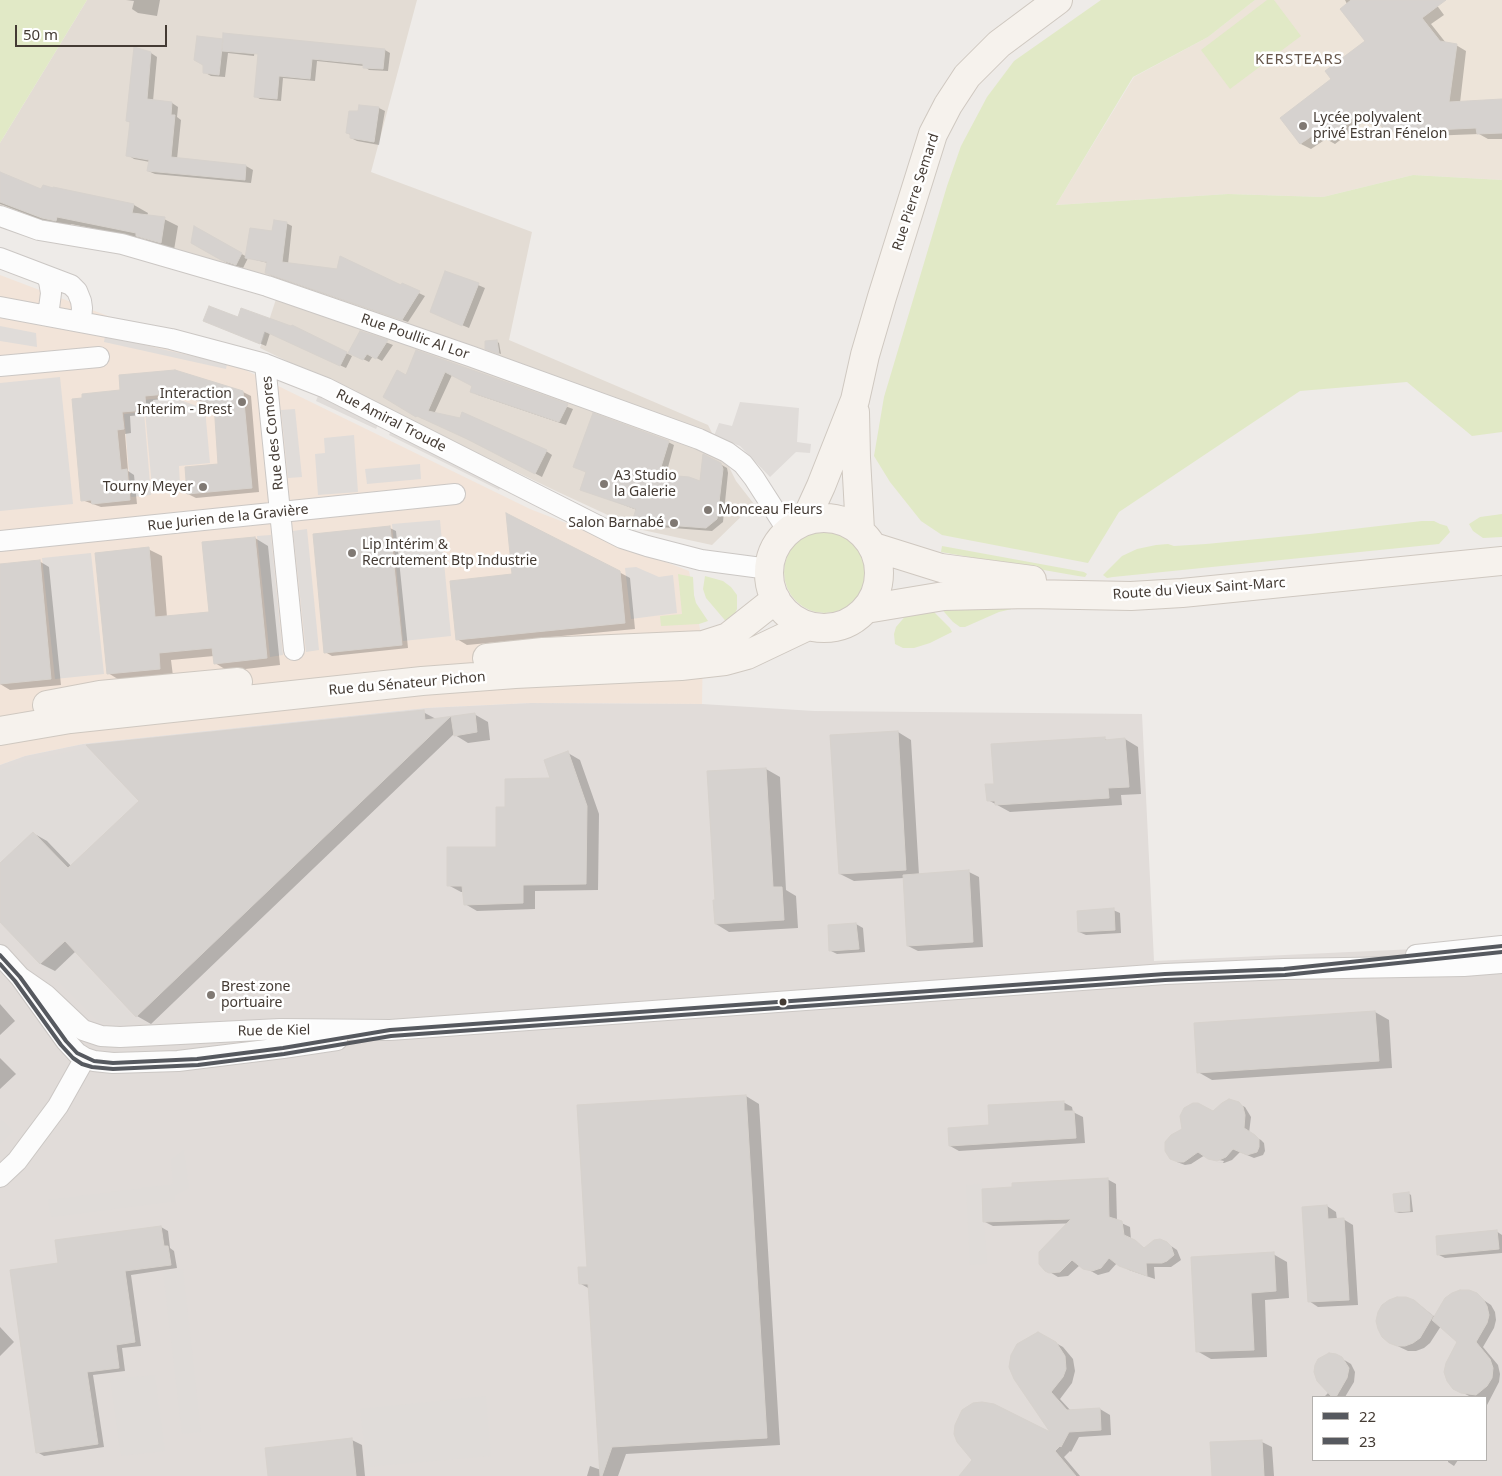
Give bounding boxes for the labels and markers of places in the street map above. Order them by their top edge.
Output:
place label: Lycée polyvalent privé Estran Fénelon [1313,110,1447,142]
marker: Lycée polyvalent privé Estran Fénelon [1297,120,1309,132]
place label: Interaction Interim - Brest [137,386,232,418]
marker: Interaction Interim - Brest [236,396,248,408]
place label: A3 Studio la Galerie [614,468,677,501]
marker: A3 Studio la Galerie [598,478,610,490]
place label: Tourny Meyer [103,479,193,495]
marker: Tourny Meyer [197,481,209,493]
place label: Monceau Fleurs [718,502,822,518]
marker: Monceau Fleurs [702,504,714,516]
place label: Salon Barnabé [568,515,664,531]
marker: Salon Barnabé [668,517,680,529]
place label: Lip Intérim & Recrutement Btp Industrie [362,537,537,570]
marker: Lip Intérim & Recrutement Btp Industrie [346,547,358,559]
place label: Brest zone portuaire [221,979,290,1012]
marker: Brest zone portuaire [205,989,217,1001]
unlabelled marker [778,997,788,1007]

